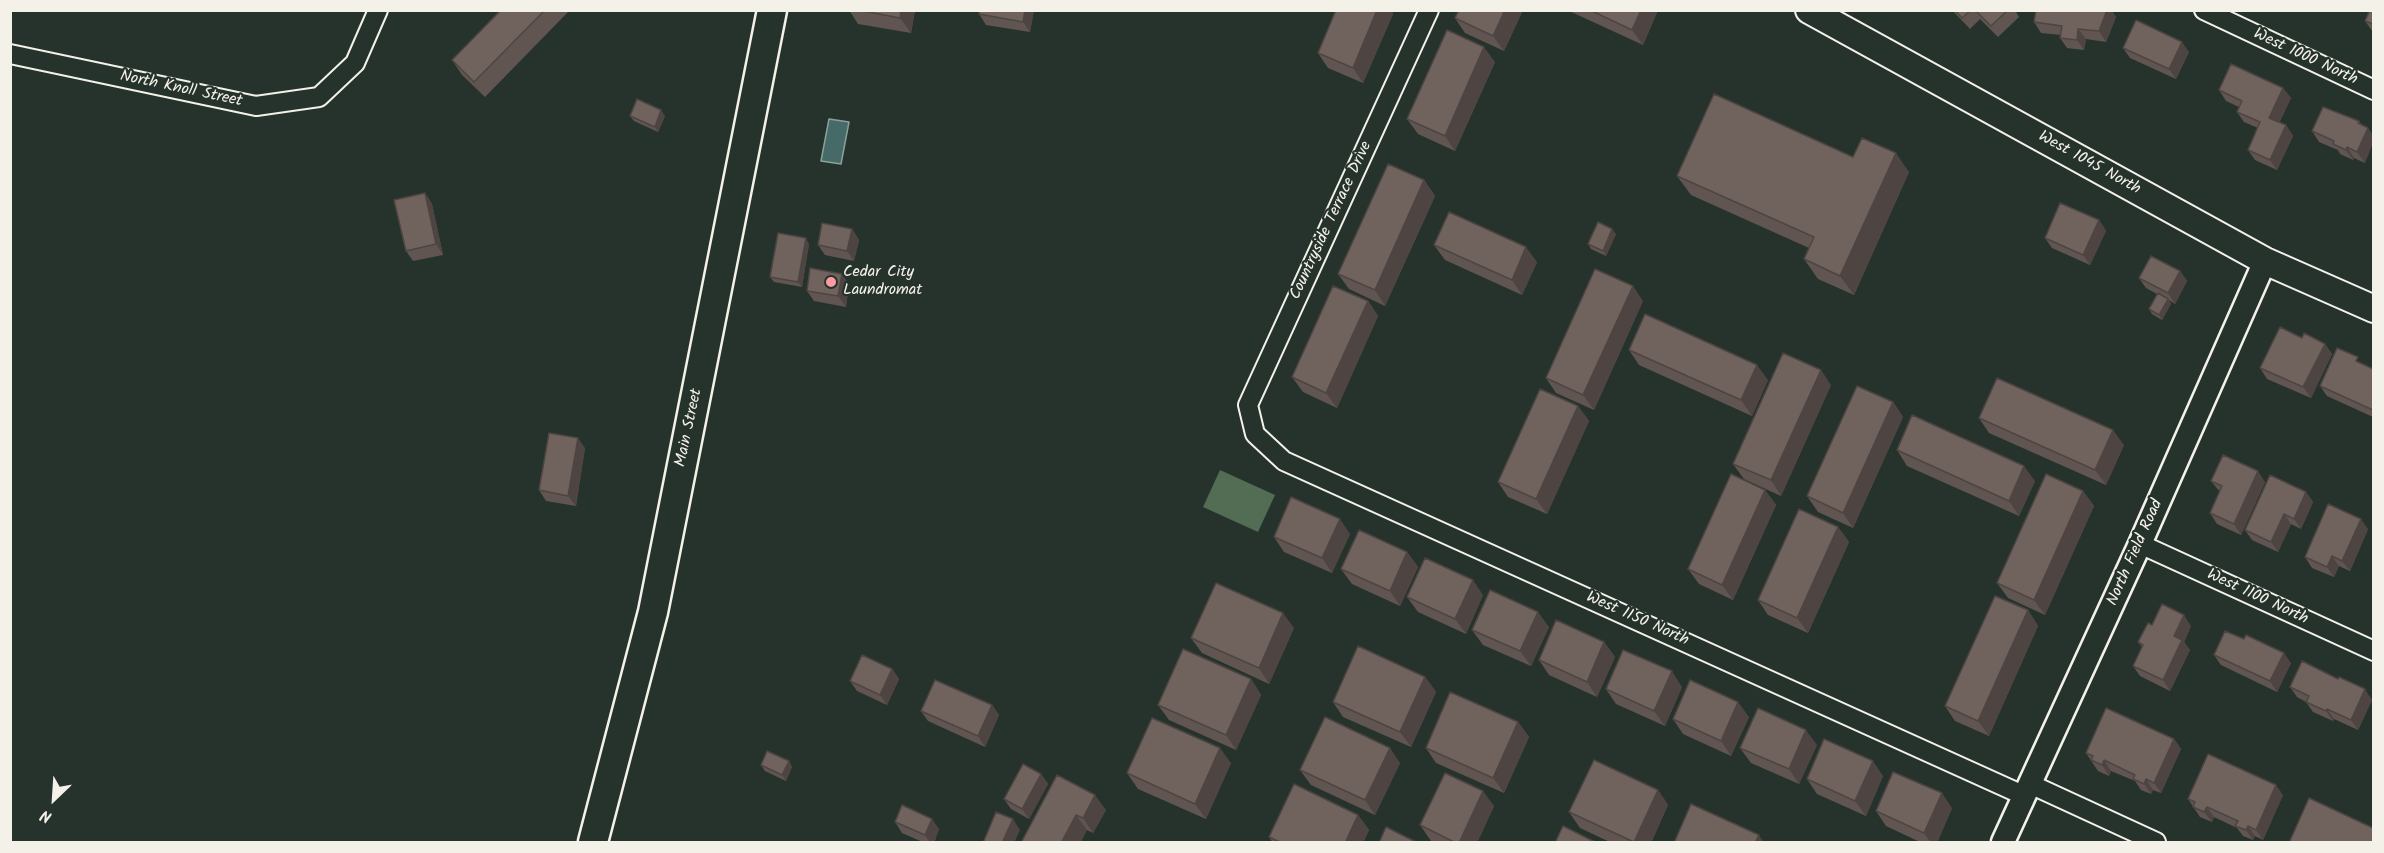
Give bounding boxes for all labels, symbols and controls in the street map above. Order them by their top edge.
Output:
street label: West 1000 North [2250,25,2360,91]
street label: North Knoll Street [118,68,244,112]
street label: West 1045 North [2034,128,2144,200]
street label: Countryside Terrace Drive [1287,139,1377,303]
place label: Cedar City Laundromat [843,263,922,301]
marker: Cedar City Laundromat [824,275,838,289]
street label: Main Street [672,387,708,469]
street label: North Field Road [2104,497,2168,609]
street label: West 1100 North [2203,566,2311,630]
street label: West 1150 North [1583,589,1691,651]
north arrow [24,769,84,829]
text: N [36,802,56,829]

